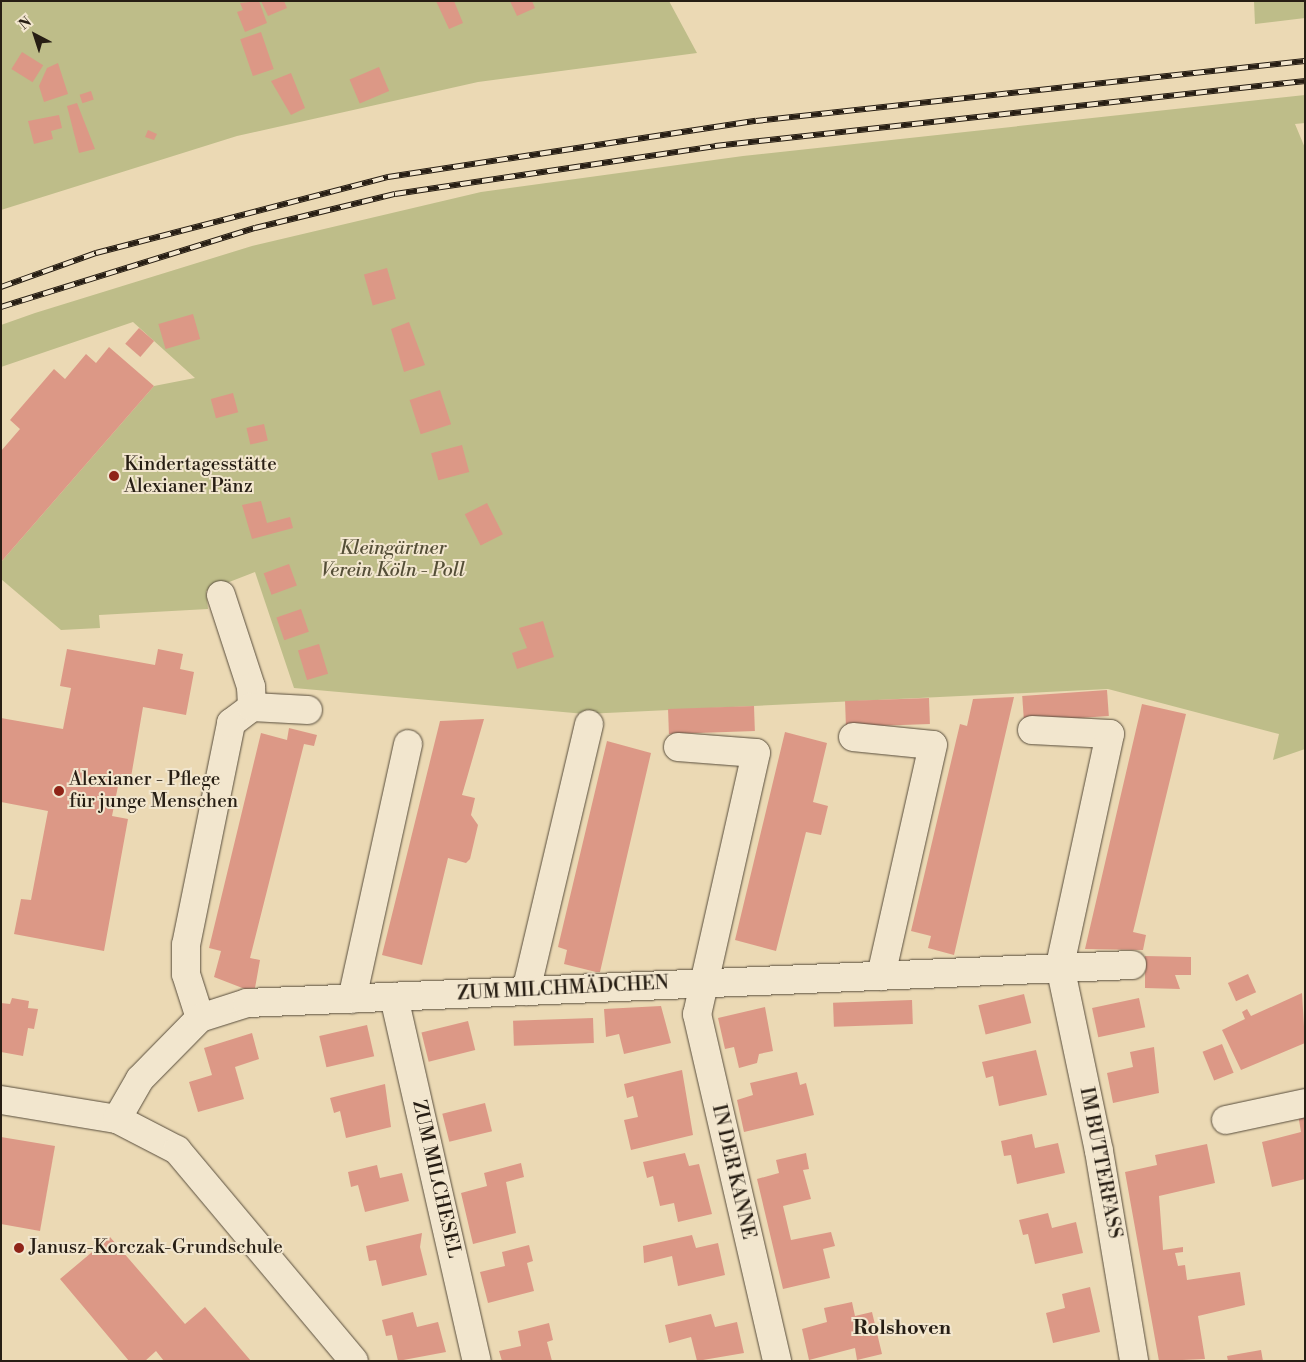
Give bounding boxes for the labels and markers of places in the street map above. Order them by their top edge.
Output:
place label: Kindertagesstätte Alexianer Pänz [124,454,277,498]
marker: Kindertagesstätte Alexianer Pänz [108,470,120,482]
place label: Alexianer - Pflege für junge Menschen [69,769,238,813]
marker: Alexianer - Pflege für junge Menschen [53,785,65,797]
place label: Janusz-Korczak-Grundschule [29,1237,283,1259]
marker: Janusz-Korczak-Grundschule [13,1242,25,1254]

